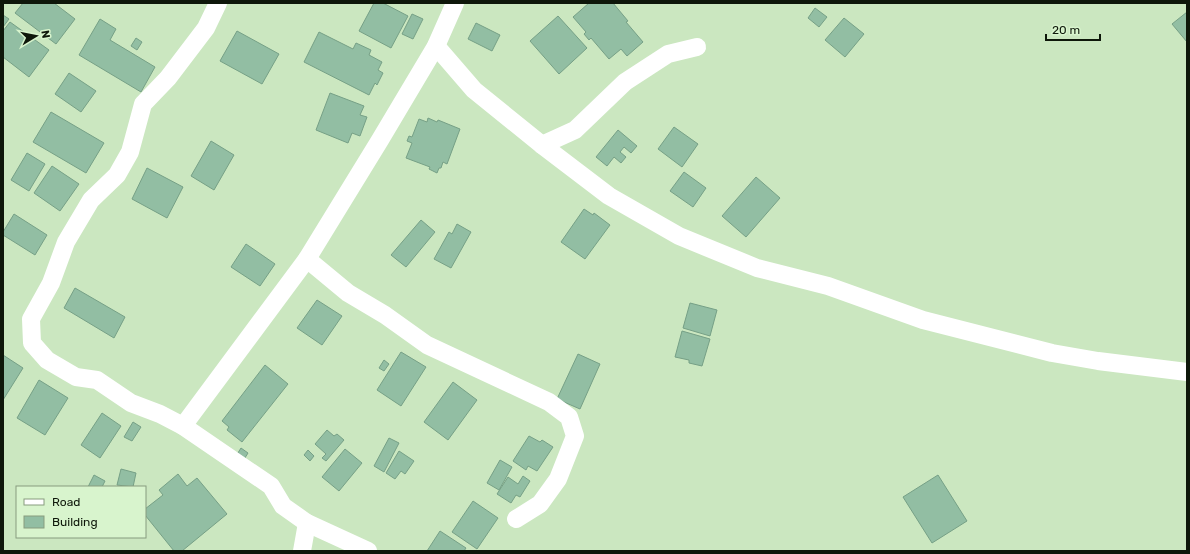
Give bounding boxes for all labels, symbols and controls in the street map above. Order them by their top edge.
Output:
north arrow [16,16,56,56]
scale bar [1046,16,1100,42]
text: 20 m [1052,23,1080,37]
text: N [38,29,52,39]
legend [16,486,146,538]
text: Road [52,495,80,509]
text: Building [52,515,98,529]

